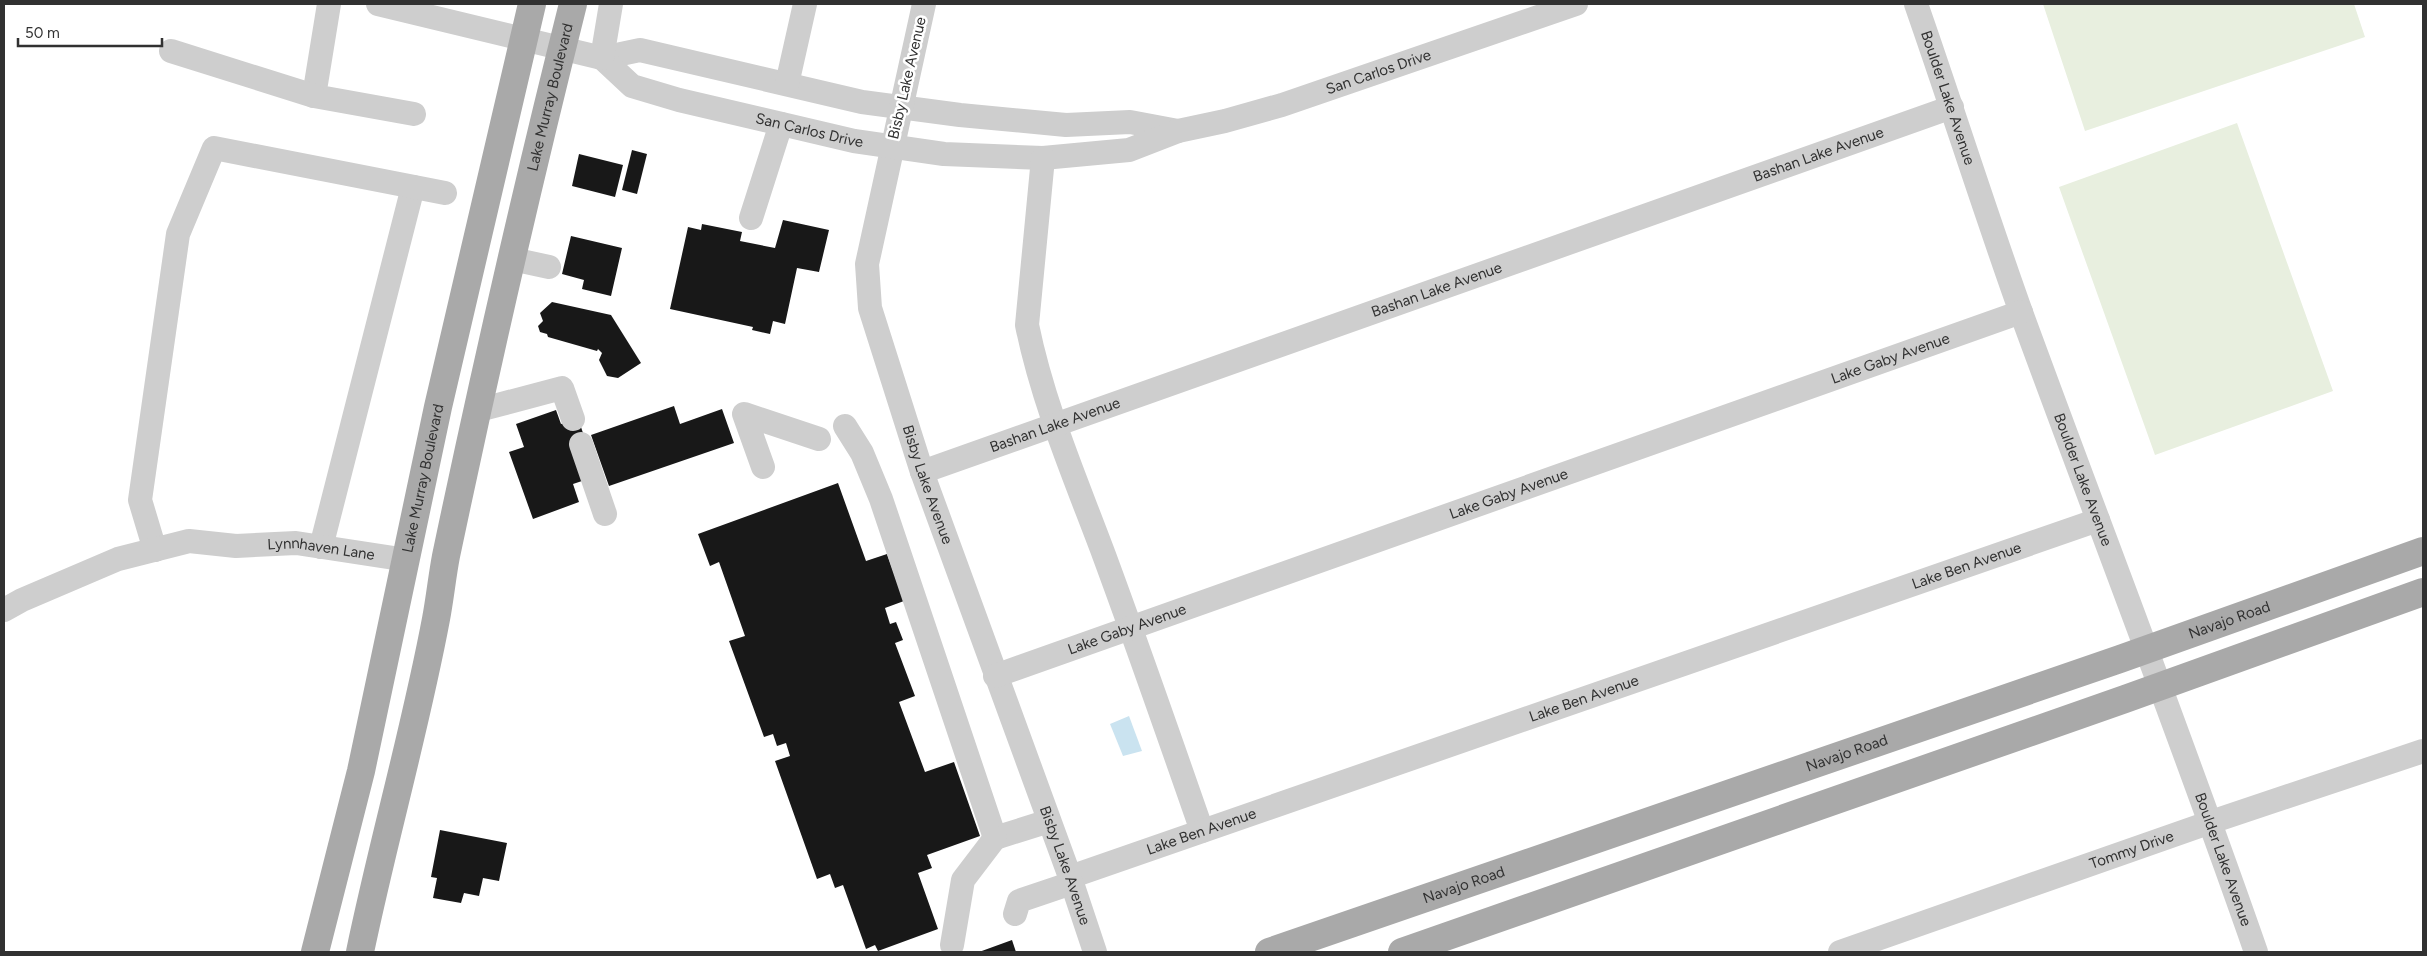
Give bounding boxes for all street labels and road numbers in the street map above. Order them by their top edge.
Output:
street label: Bisby Lake Avenue [884,15,930,141]
street label: Lake Murray Boulevard [523,21,577,173]
street label: Boulder Lake Avenue [1917,28,1979,167]
street label: San Carlos Drive [1324,45,1433,98]
street label: San Carlos Drive [754,109,864,151]
street label: Bashan Lake Avenue [1751,123,1886,186]
street label: Bashan Lake Avenue [1369,258,1504,321]
street label: Lake Gaby Avenue [1829,329,1952,388]
street label: Bashan Lake Avenue [987,393,1123,456]
street label: Lake Murray Boulevard [398,402,447,554]
street label: Boulder Lake Avenue [2050,411,2116,549]
street label: Bisby Lake Avenue [899,423,957,547]
street label: Lake Gaby Avenue [1447,464,1570,523]
street label: Lynnhaven Lane [267,534,376,564]
street label: Lake Ben Avenue [1909,538,2024,593]
street label: Navajo Road [2186,597,2273,643]
street label: Lake Gaby Avenue [1065,600,1189,658]
street label: Lake Ben Avenue [1527,671,1641,726]
street label: Navajo Road [1803,731,1890,776]
street label: Boulder Lake Avenue [2191,790,2255,929]
street label: Bisby Lake Avenue [1036,803,1094,927]
street label: Lake Ben Avenue [1144,804,1258,859]
street label: Tommy Drive [2087,827,2176,873]
street label: Navajo Road [1420,863,1507,907]

